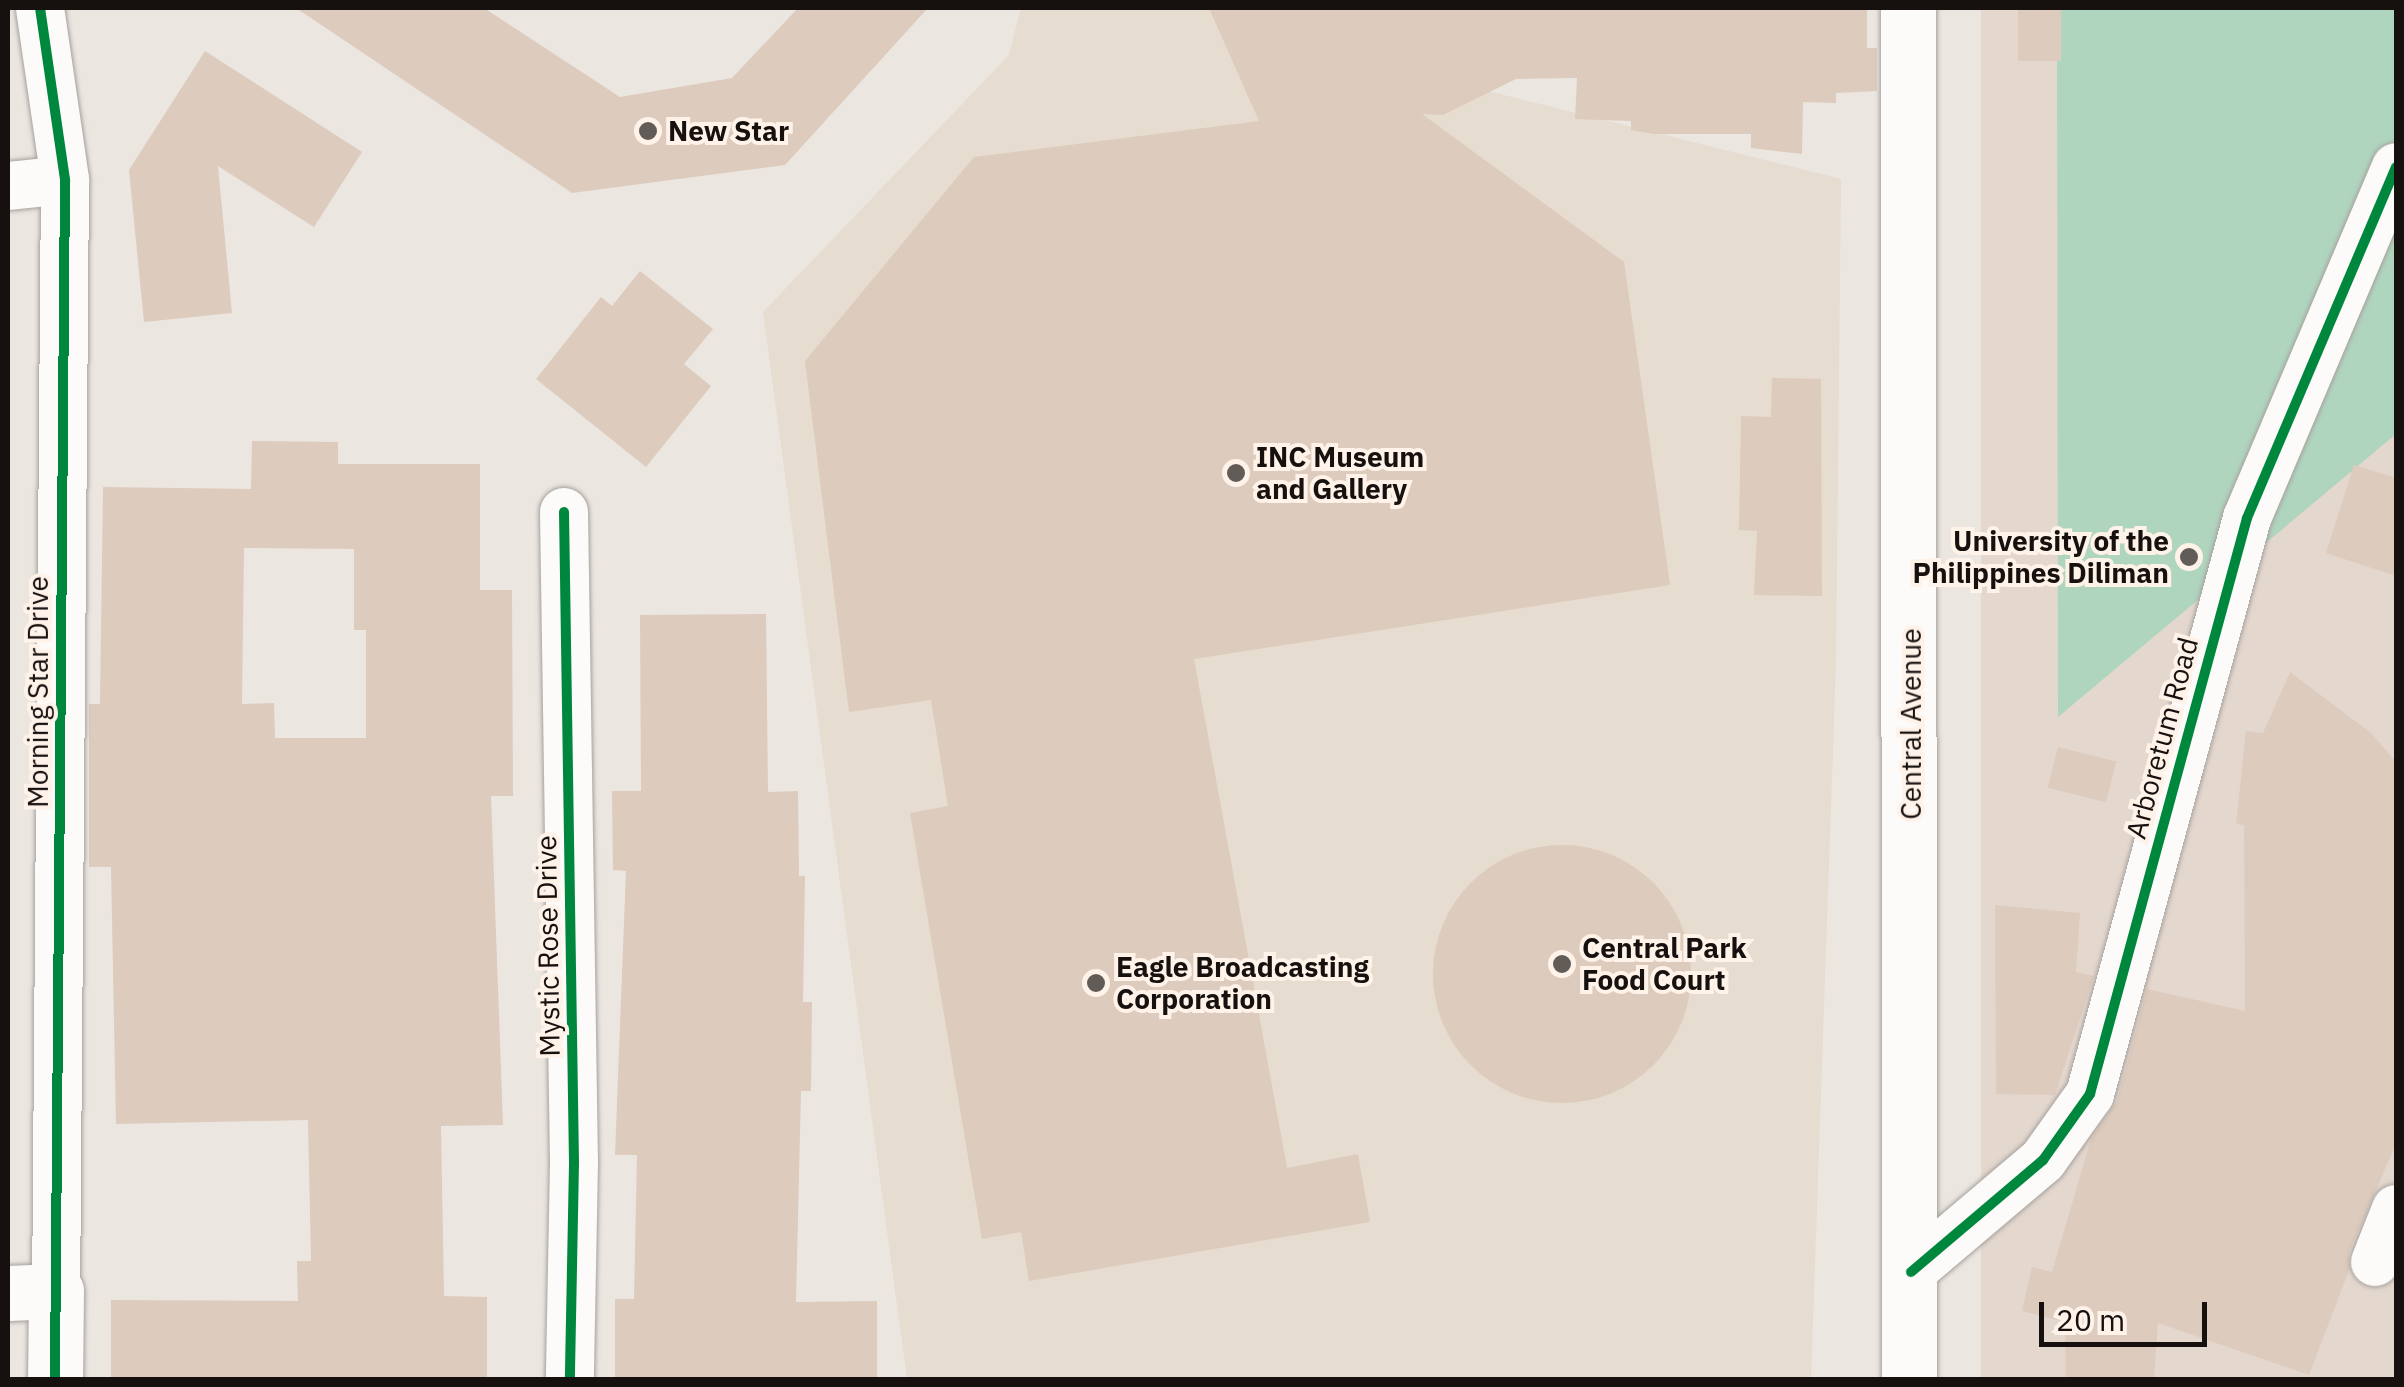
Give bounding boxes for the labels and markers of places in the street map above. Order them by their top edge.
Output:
place label: New Star [668,114,789,148]
marker: New Star [637,120,659,142]
place label: INC Museum and Gallery [1256,440,1424,506]
marker: INC Museum and Gallery [1225,462,1247,484]
place label: University of the Philippines Diliman [1913,524,2169,590]
marker: University of the Philippines Diliman [2178,546,2200,568]
place label: Central Park Food Court [1582,931,1747,997]
place label: Eagle Broadcasting Corporation [1116,950,1369,1016]
marker: Central Park Food Court [1551,953,1573,975]
marker: Eagle Broadcasting Corporation [1085,972,1107,994]

